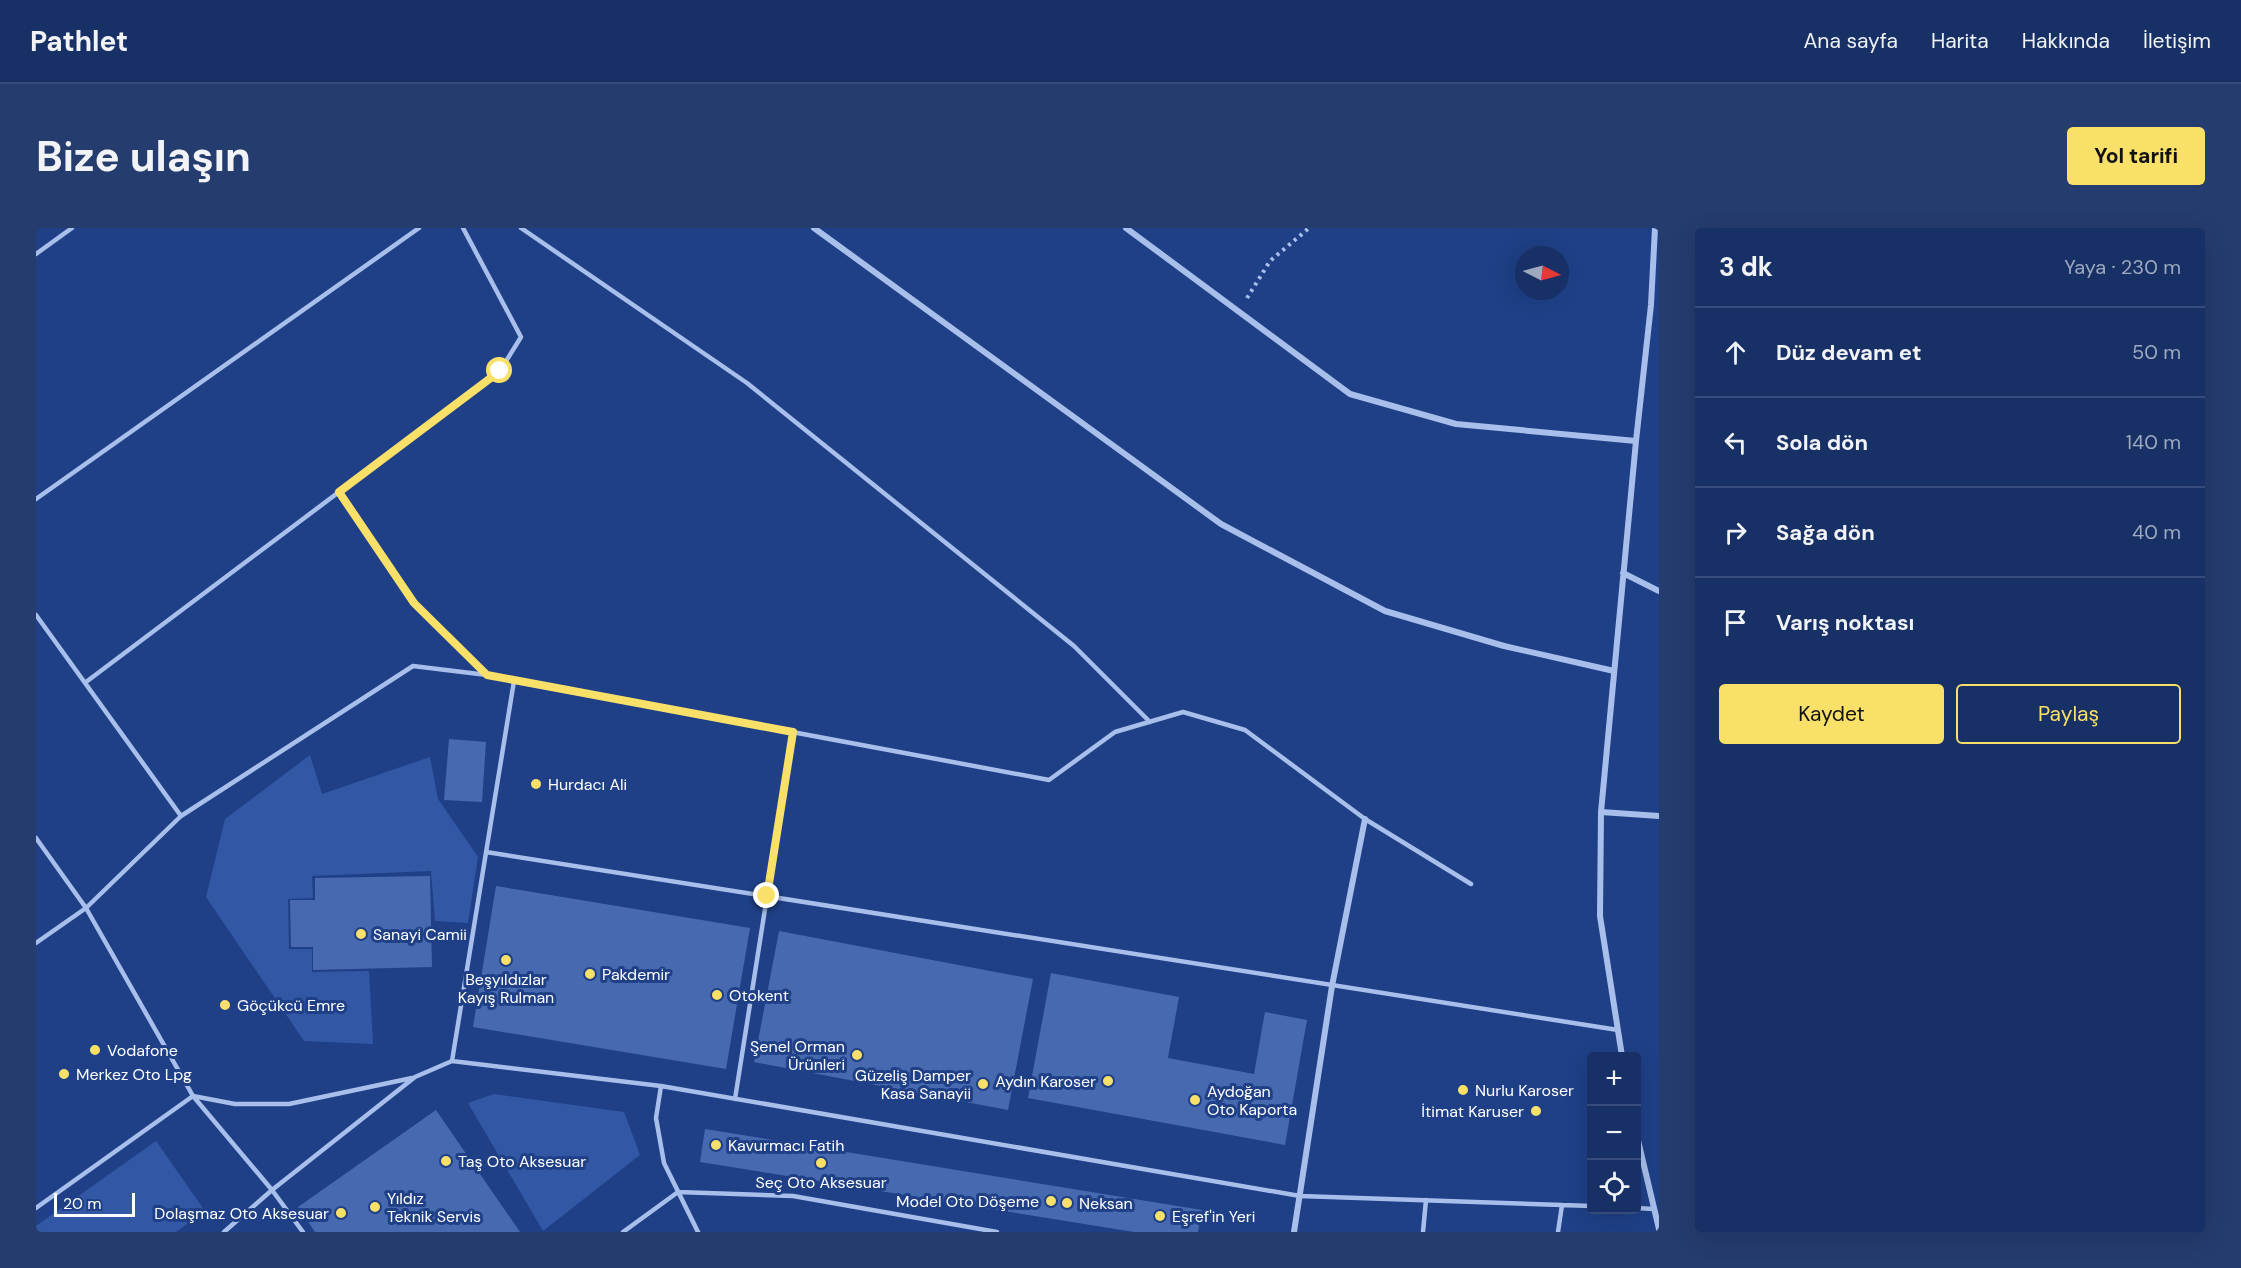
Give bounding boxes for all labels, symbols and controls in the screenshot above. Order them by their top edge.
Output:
text: Pathlet [30,23,128,60]
text: Ana sayfa [1803,27,1898,55]
text: Harita [1931,27,1989,55]
text: Hakkında [2022,27,2110,55]
text: İletişim [2143,27,2211,55]
button: Yol tarifi [2067,127,2205,185]
text: Bize ulaşın [36,129,251,184]
north arrow [1515,246,1569,300]
text: 3 dk [1719,250,1773,284]
text: Yaya · 230 m [2064,254,2181,280]
icon: ahead [1719,336,1752,369]
text: Düz devam et [1776,338,1921,367]
text: 50 m [2132,339,2181,365]
route start [486,357,512,383]
icon: left [1719,426,1752,459]
text: Sola dön [1776,428,1868,457]
text: 140 m [2126,429,2181,455]
icon: right [1719,516,1752,549]
text: Sağa dön [1776,518,1875,547]
text: 40 m [2132,519,2181,545]
icon: arrive [1719,606,1752,639]
text: Varış noktası [1776,608,1914,637]
button: Kaydet [1719,684,1944,744]
button: Paylaş [1956,684,2181,744]
place label: Hurdacı Ali [548,774,627,795]
marker: Hurdacı Ali [529,777,543,791]
route end [753,882,779,908]
place label: Sanayi Camii [373,924,467,945]
marker: Sanayi Camii [354,927,368,941]
marker: Beşyıldızlar Kayış Rulman [499,953,513,967]
place label: Pakdemir [602,964,670,985]
marker: Pakdemir [583,967,597,981]
place label: Beşyıldızlar Kayış Rulman [458,969,554,1008]
place label: Otokent [729,985,789,1006]
marker: Otokent [710,988,724,1002]
place label: Göçükcü Emre [237,995,345,1016]
marker: Göçükcü Emre [218,998,232,1012]
place label: Şenel Orman Ürünleri [750,1036,845,1075]
place label: Vodafone [107,1040,178,1061]
marker: Vodafone [88,1043,102,1057]
marker: Şenel Orman Ürünleri [850,1048,864,1062]
map controls [1587,1052,1641,1214]
button: + [1587,1052,1641,1106]
place label: Merkez Oto Lpg [76,1064,192,1085]
place label: Güzeliş Damper Kasa Sanayii [855,1065,971,1104]
marker: Merkez Oto Lpg [57,1067,71,1081]
place label: Aydın Karoser [995,1071,1096,1092]
marker: Aydın Karoser [1101,1074,1115,1088]
marker: Güzeliş Damper Kasa Sanayii [976,1077,990,1091]
place label: Nurlu Karoser [1475,1080,1574,1101]
place label: Aydoğan Oto Kaporta [1207,1081,1297,1120]
marker: Nurlu Karoser [1456,1083,1470,1097]
marker: Aydoğan Oto Kaporta [1188,1093,1202,1107]
place label: İtimat Karuser [1421,1101,1524,1122]
marker: İtimat Karuser [1529,1104,1543,1118]
button: − [1587,1106,1641,1160]
place label: Kavurmacı Fatih [728,1135,844,1156]
marker: Kavurmacı Fatih [709,1138,723,1152]
place label: Taş Oto Aksesuar [458,1151,586,1172]
marker: Taş Oto Aksesuar [439,1154,453,1168]
marker: Seç Oto Aksesuar [814,1156,828,1170]
button: locate [1587,1160,1641,1214]
place label: Seç Oto Aksesuar [755,1172,887,1193]
place label: Yıldız Teknik Servis [387,1188,481,1227]
scale bar [54,1190,135,1218]
place label: Model Oto Döşeme [896,1191,1039,1212]
text: 20 m [63,1193,102,1214]
place label: Neksan [1079,1193,1133,1214]
marker: Model Oto Döşeme [1044,1194,1058,1208]
marker: Neksan [1060,1196,1074,1210]
marker: Yıldız Teknik Servis [368,1200,382,1214]
place label: Dolaşmaz Oto Aksesuar [154,1203,329,1224]
marker: Dolaşmaz Oto Aksesuar [334,1206,348,1220]
place label: Eşref'in Yeri [1172,1206,1255,1227]
marker: Eşref'in Yeri [1153,1209,1167,1223]

